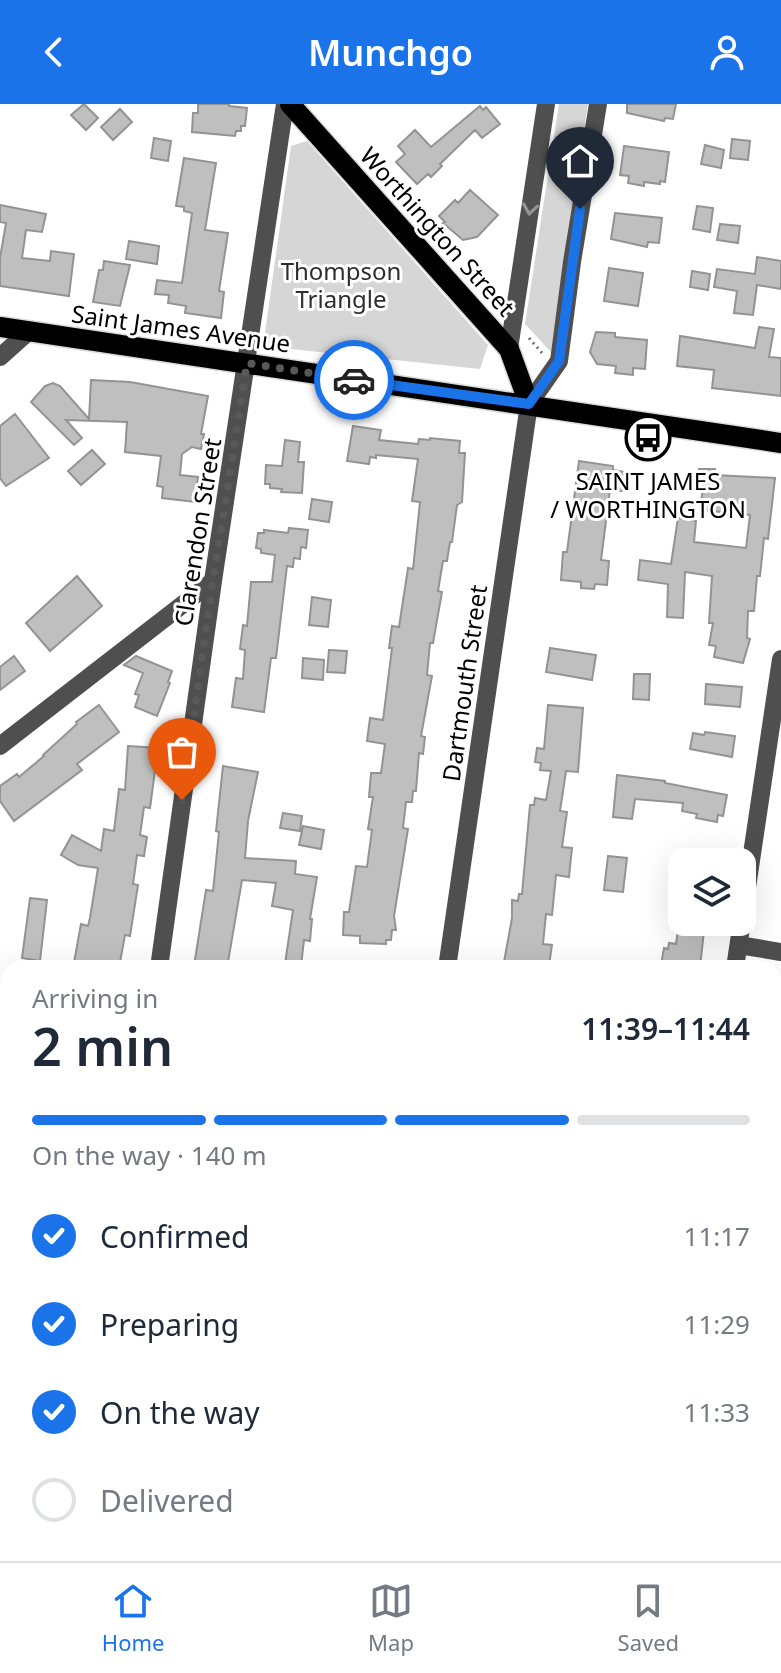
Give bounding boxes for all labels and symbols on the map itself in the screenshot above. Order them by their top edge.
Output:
pin [546,127,614,209]
street label: Worthington Street [353,139,523,323]
one-way arrow [522,202,539,216]
park label: Thompson Triangle [281,254,401,315]
street label: Saint James Avenue [69,296,293,360]
courier [314,340,394,420]
bus stop icon: SAINT JAMES / WORTHINGTON [624,414,672,462]
street label: Clarendon Street [166,435,228,628]
place label: SAINT JAMES / WORTHINGTON [550,464,746,525]
street label: Dartmouth Street [434,582,494,783]
pin [148,718,216,800]

